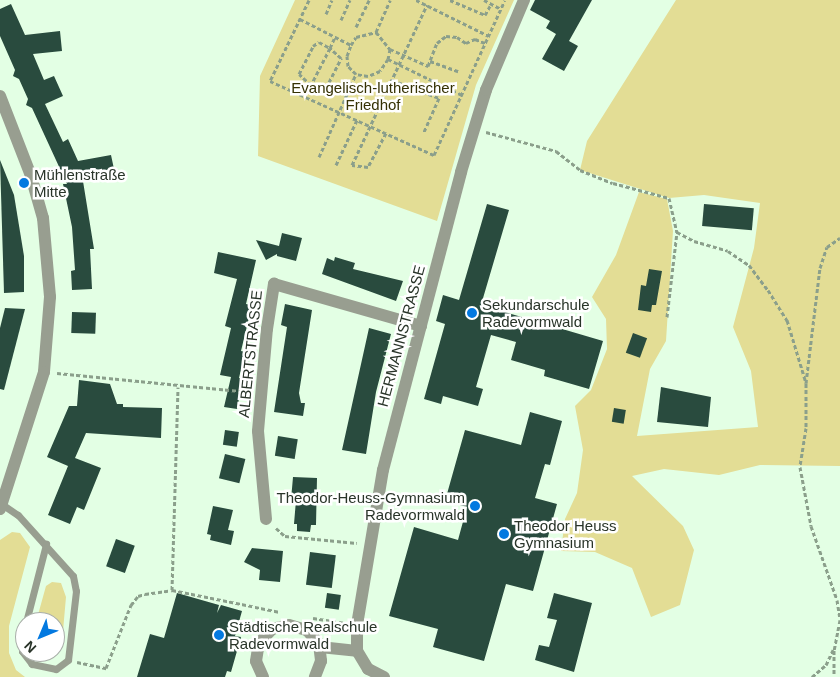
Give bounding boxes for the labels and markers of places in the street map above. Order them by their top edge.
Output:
place label: Mühlenstraße Mitte [34,165,126,200]
marker: Mühlenstraße Mitte [18,177,30,189]
place label: Sekundarschule Radevormwald [482,295,590,330]
marker: Sekundarschule Radevormwald [466,307,478,319]
place label: Theodor-Heuss-Gymnasium Radevormwald [277,488,465,523]
marker: Theodor-Heuss-Gymnasium Radevormwald [469,500,481,512]
place label: Theodor Heuss Gymnasium [514,516,617,551]
marker: Theodor Heuss Gymnasium [498,528,510,540]
place label: Städtische Realschule Radevormwald [229,617,377,652]
marker: Städtische Realschule Radevormwald [213,629,225,641]

